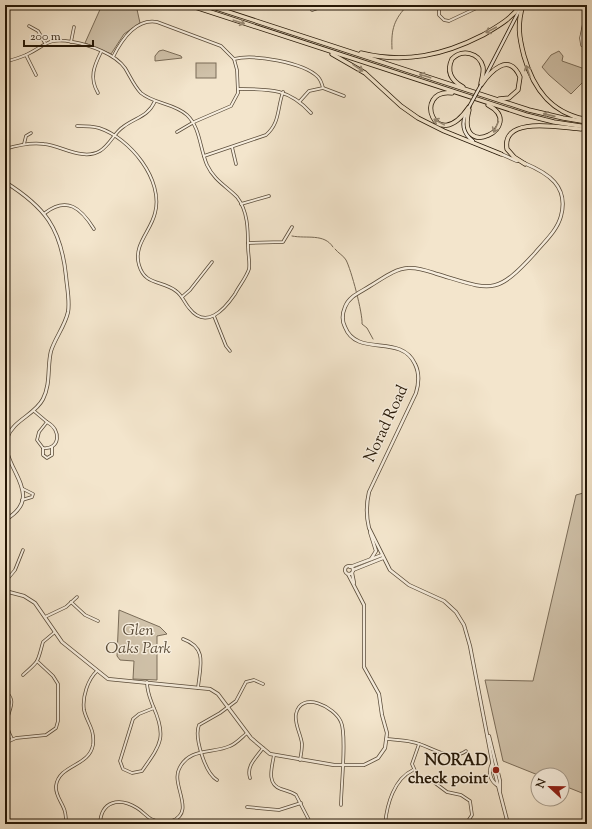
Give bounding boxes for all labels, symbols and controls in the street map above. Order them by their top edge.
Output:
one-way arrow [233,18,245,26]
scale bar [24,22,93,48]
one-way arrow [486,27,498,34]
text: 200 m [30,28,61,46]
one-way arrow [352,64,363,72]
one-way arrow [524,65,532,77]
one-way arrow [419,72,431,80]
one-way arrow [542,111,555,119]
one-way arrow [434,118,446,126]
one-way arrow [492,121,500,133]
street label: Norad Road [359,382,415,466]
park label: Glen Oaks Park [105,620,171,661]
place label: NORAD check point [408,750,489,791]
marker: NORAD check point [491,765,501,775]
north arrow [530,767,570,807]
text: N [532,776,551,792]

